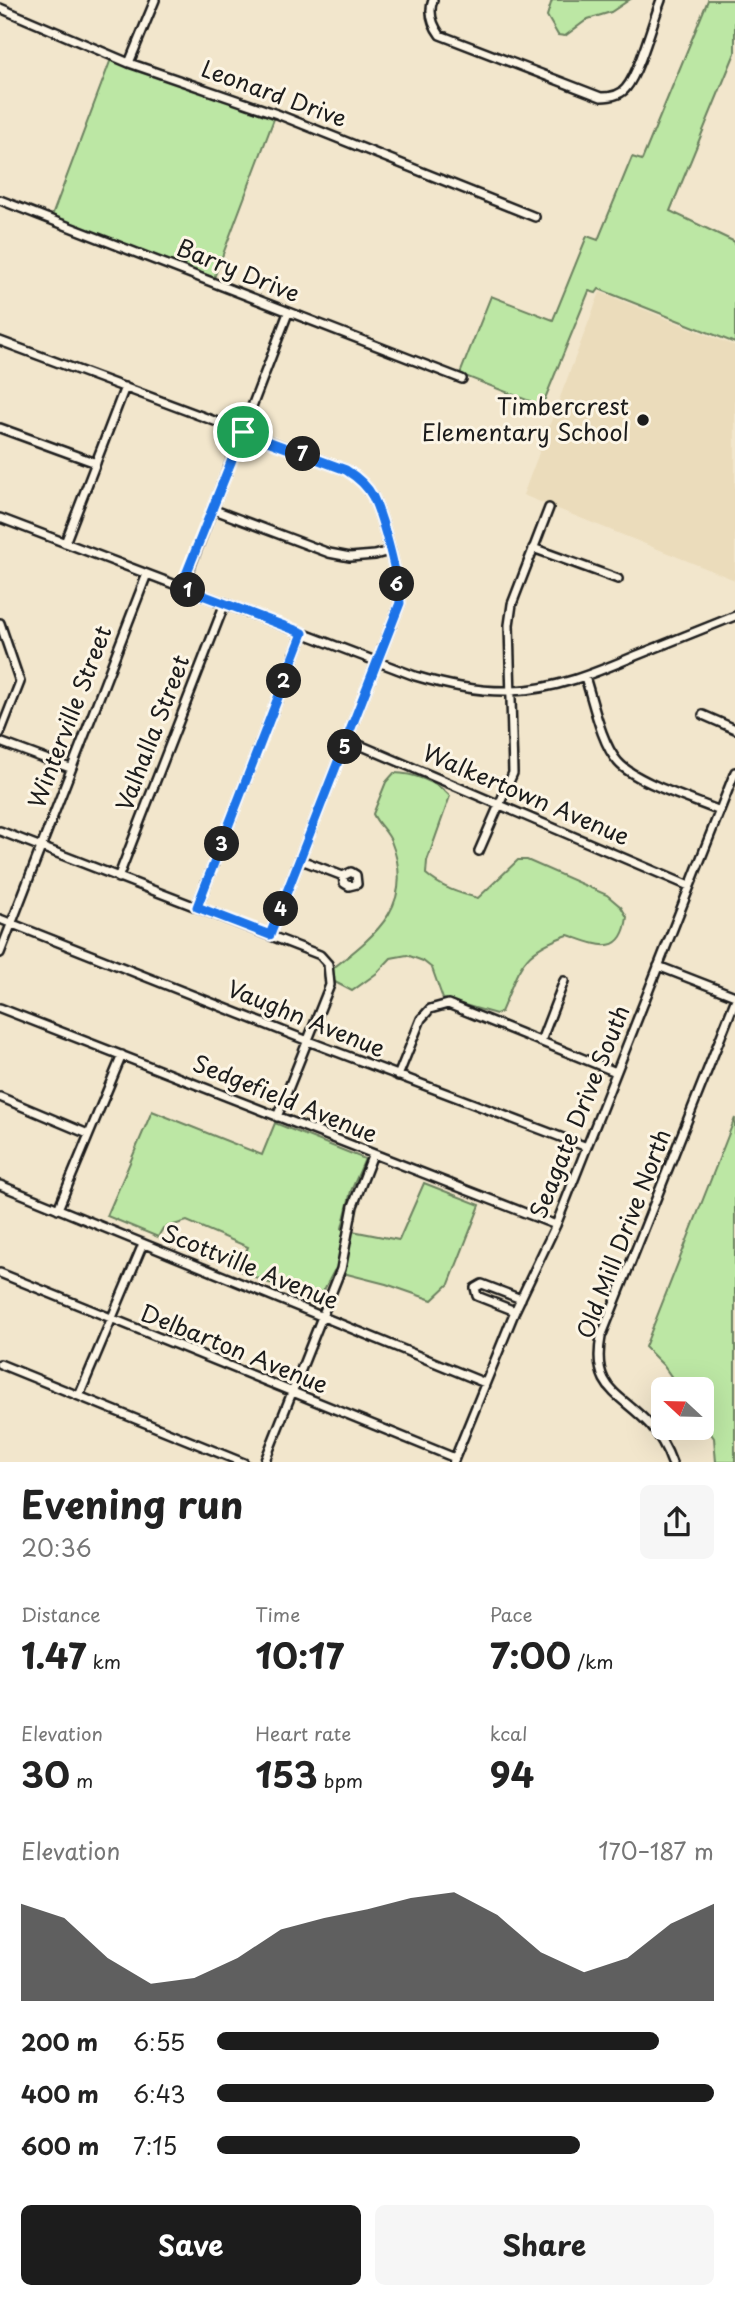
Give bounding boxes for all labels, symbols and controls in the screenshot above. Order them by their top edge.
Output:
street label: Leonard Drive [197,50,352,135]
street label: Barry Drive [172,229,305,310]
place label: Timbercrest Elementary School [422,388,629,449]
pin [213,402,273,462]
marker: Timbercrest Elementary School [635,412,651,428]
icon: arrive [224,413,262,451]
pin: 7 [286,436,320,472]
text: 7 [297,439,308,467]
pin: 6 [380,566,414,602]
text: 6 [390,569,403,597]
pin: 1 [170,572,206,608]
text: 1 [183,575,192,603]
street label: Winterville Street [18,620,120,813]
street label: Valhalla Street [106,649,197,816]
pin: 2 [266,664,302,698]
text: 2 [277,666,290,694]
pin: 5 [328,730,362,764]
text: 5 [338,732,351,760]
street label: Walkertown Avenue [418,734,635,853]
pin: 3 [204,826,240,862]
text: 3 [215,829,228,857]
pin: 4 [264,892,298,926]
text: 4 [274,894,287,922]
street label: Vaughn Avenue [222,970,391,1065]
street label: Seagate Drive South [520,1000,637,1223]
street label: Sedgefield Avenue [188,1045,383,1151]
street label: Old Mill Drive North [566,1123,679,1343]
street label: Scottville Avenue [157,1214,344,1317]
street label: Delbarton Avenue [135,1294,334,1401]
north arrow [651,1377,714,1440]
map controls [651,1377,714,1440]
text: Evening run [21,1475,243,1532]
button: share [640,1485,714,1559]
text: 20:36 [21,1530,92,1565]
text: Distance [21,1600,101,1628]
text: Time [255,1600,300,1628]
text: Pace [490,1600,533,1628]
text: 1.47 [21,1628,86,1681]
text: 10:17 [255,1628,344,1681]
text: 7:00 [490,1628,571,1681]
text: km [86,1647,121,1675]
text: /km [571,1647,614,1675]
text: Elevation [21,1719,103,1747]
text: Heart rate [255,1719,351,1747]
text: kcal [490,1719,528,1747]
text: 30 [21,1747,70,1800]
text: 153 [255,1747,318,1800]
text: 94 [490,1747,534,1800]
text: m [70,1766,93,1794]
text: bpm [318,1766,363,1794]
text: Elevation [21,1833,120,1868]
text: 170–187 m [598,1833,714,1868]
text: 200 m [21,2024,98,2059]
text: 6:55 [133,2024,185,2059]
text: 400 m [21,2076,99,2111]
text: 6:43 [133,2076,186,2111]
text: 600 m [21,2128,99,2163]
text: 7:15 [133,2128,177,2163]
button: Save [21,2205,361,2285]
button: Share [375,2205,714,2285]

